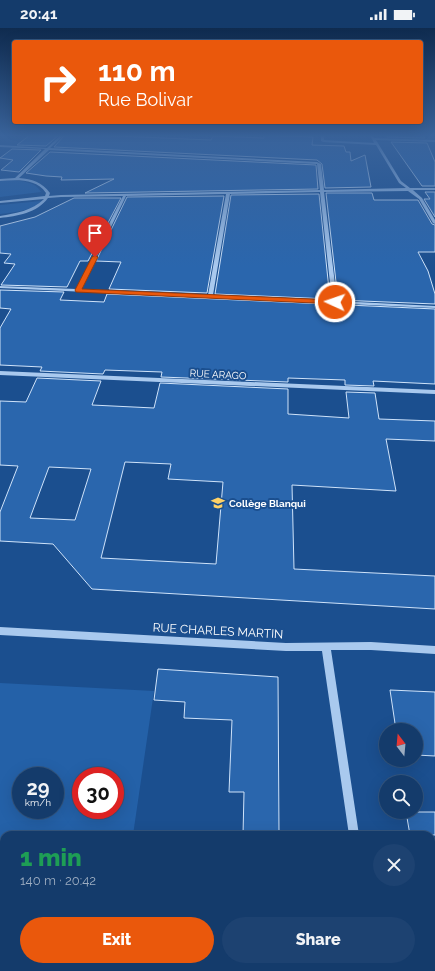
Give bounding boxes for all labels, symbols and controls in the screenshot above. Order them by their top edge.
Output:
text: 20:41 [20,5,57,23]
text: 110 m [98,55,176,88]
icon: right [32,56,84,108]
text: Rue Bolivar [98,89,192,110]
pin [78,216,112,257]
icon: arrive [84,222,106,244]
position arrow [314,281,356,323]
street label: RUE ARAGO [189,368,247,382]
school or university icon: Collège Blanqui [210,495,226,511]
place label: Collège Blanqui [229,498,306,509]
street label: RUE CHARLES MARTIN [152,621,284,641]
north arrow [379,723,423,767]
map controls [379,723,423,819]
speed limit sign: 30 [72,767,124,819]
button: search [379,775,423,819]
text: 29 [26,776,50,800]
text: km/h [25,797,51,808]
text: 1 min [20,843,82,872]
button: close [373,844,415,886]
text: 140 m · 20:42 [20,873,96,888]
button: Exit [20,917,214,963]
button: Share [222,917,415,963]

